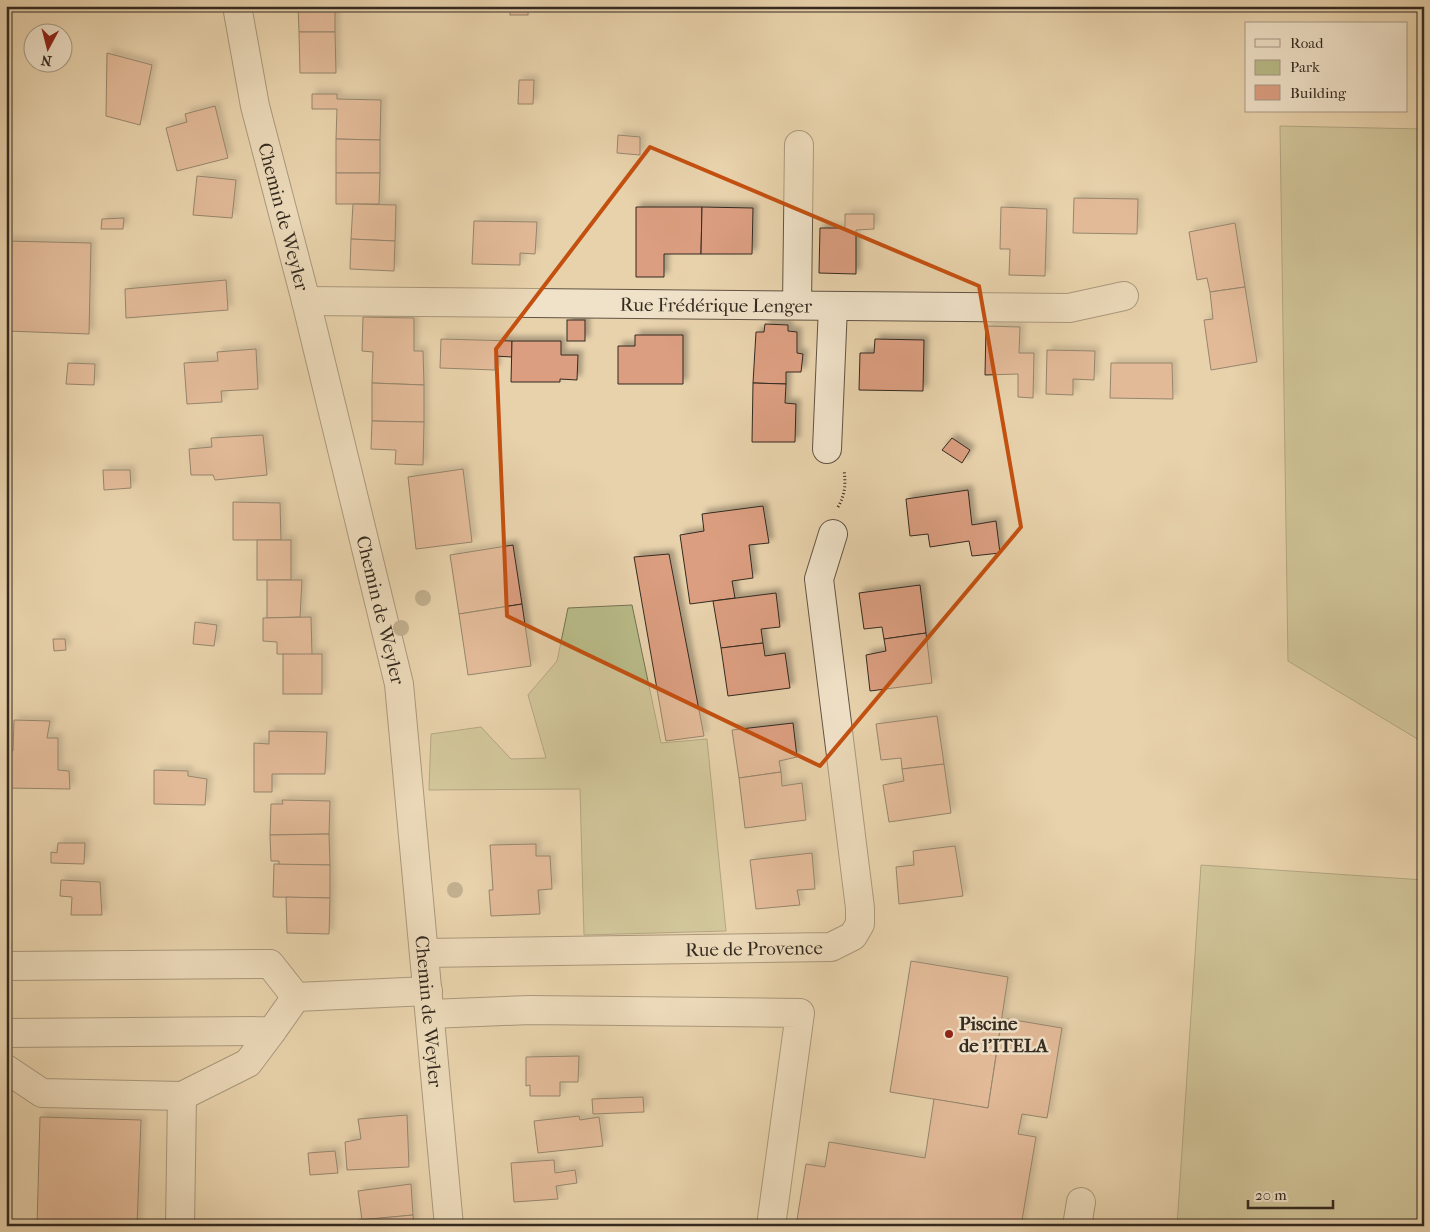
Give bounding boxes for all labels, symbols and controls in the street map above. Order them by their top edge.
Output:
north arrow [22,22,72,72]
legend [1245,22,1408,112]
text: Road [1290,34,1324,52]
text: N [40,51,53,69]
text: Park [1290,58,1320,76]
text: Building [1290,84,1347,102]
street label: Chemin de Weyler [253,140,313,294]
street label: Rue Frédérique Lenger [620,294,813,318]
street label: Chemin de Weyler [351,533,409,688]
street label: Chemin de Weyler [410,935,446,1089]
street label: Rue de Provence [685,937,823,961]
place label: Piscine de l'ITELA [959,1013,1049,1057]
marker: Piscine de l'ITELA [943,1028,955,1040]
scale bar [1248,1177,1332,1209]
text: 20 m [1255,1186,1287,1204]

